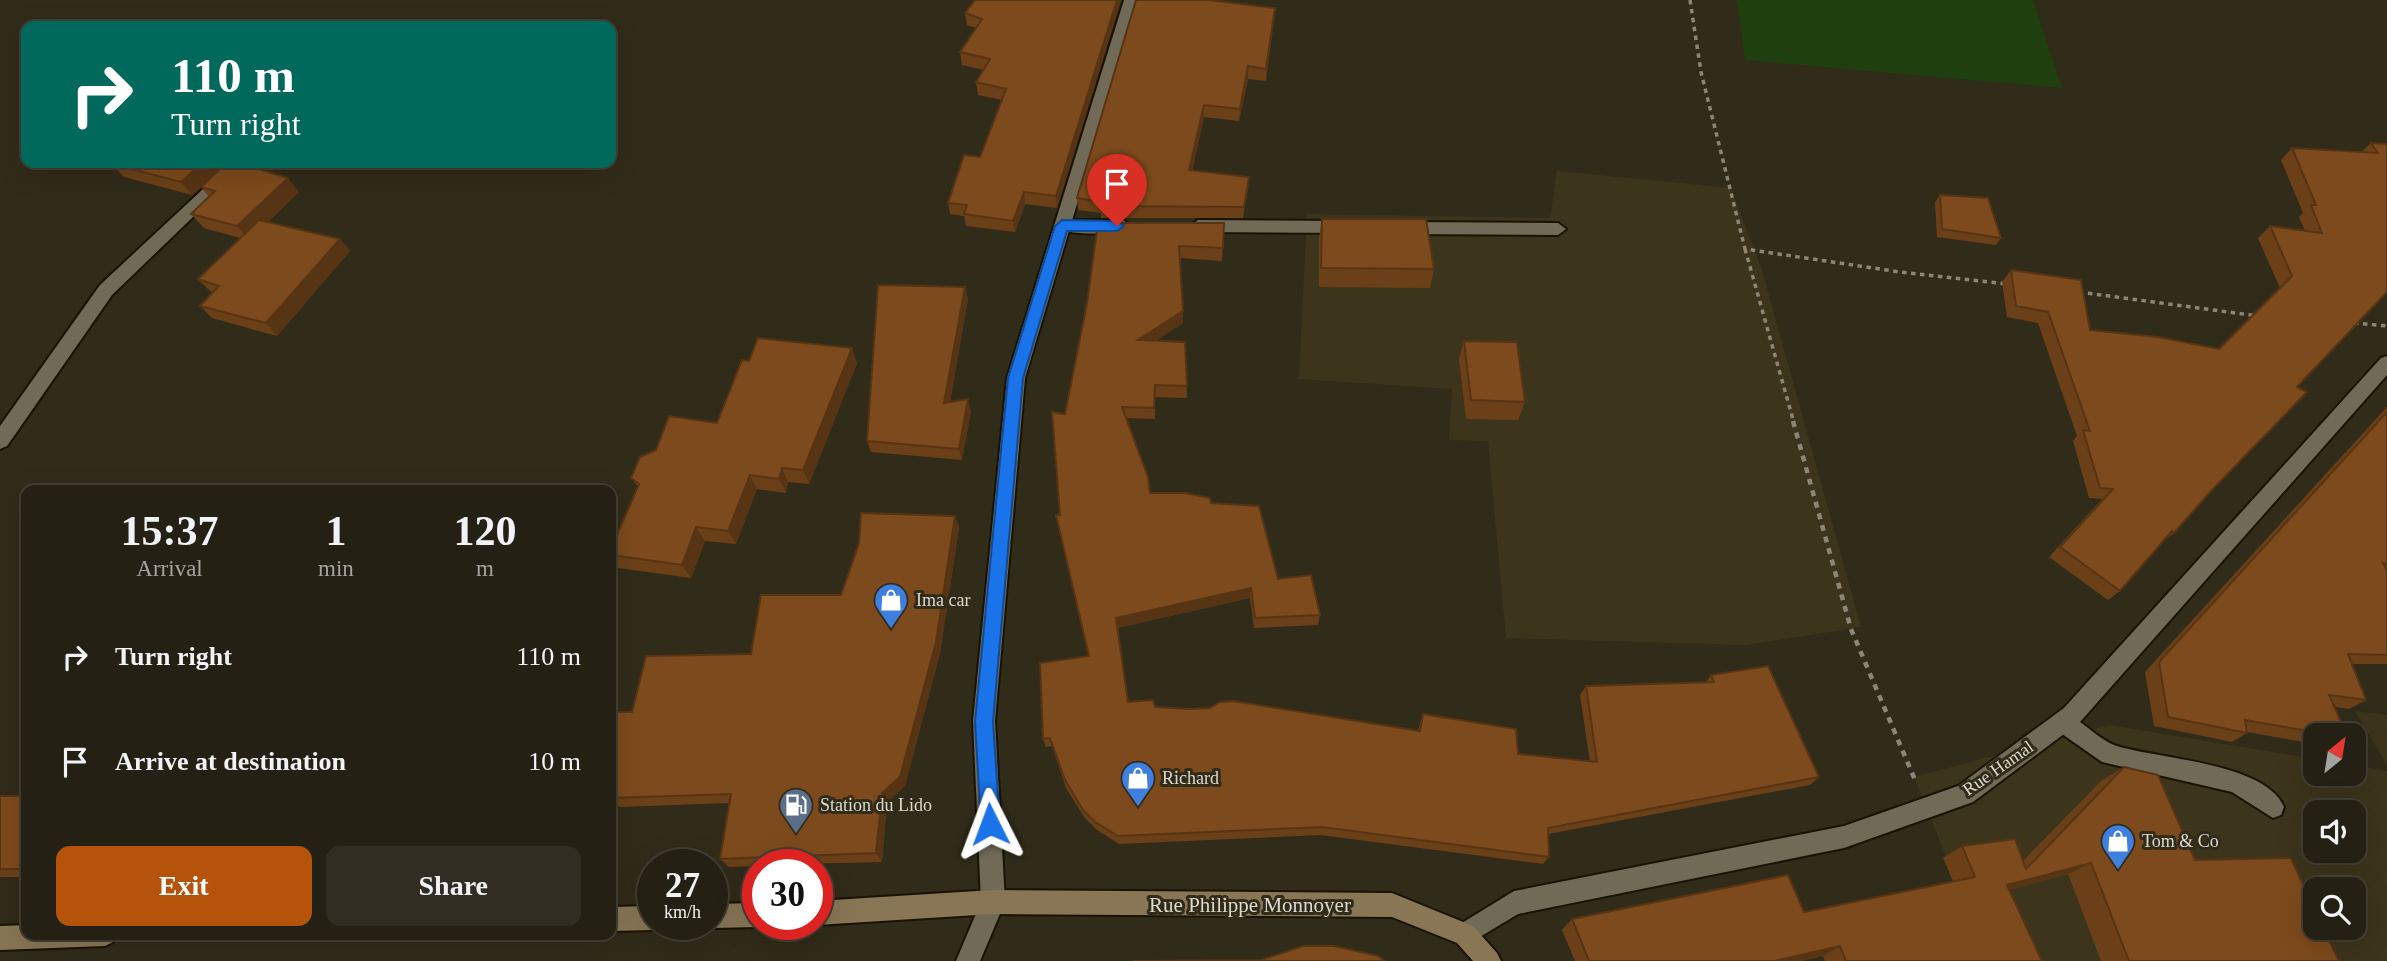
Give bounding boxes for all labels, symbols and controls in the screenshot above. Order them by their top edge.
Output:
text: 110 m [171,48,295,103]
icon: right [56,49,147,140]
text: Turn right [171,106,301,142]
pin [1087,154,1147,226]
icon: arrive [1098,165,1136,203]
text: 15:37 [121,508,219,554]
text: 1 [325,508,346,554]
text: 120 [453,508,516,554]
text: Arrival [136,556,203,581]
text: min [318,556,354,581]
text: m [476,556,494,581]
shop icon: Ima car [872,581,910,630]
place label: Ima car [916,590,970,610]
icon: right [56,638,94,676]
text: Turn right [115,642,232,671]
text: 110 m [516,642,581,671]
north arrow [2303,723,2366,786]
map controls [2303,723,2366,940]
street label: Rue Hamal [1959,736,2037,800]
icon: arrive [56,743,94,781]
text: Arrive at destination [115,747,346,776]
text: 10 m [528,747,581,776]
shop icon: Richard [1119,759,1157,808]
place label: Richard [1162,768,1219,788]
fuel station icon: Station du Lido [777,786,815,835]
position arrow [953,787,1027,861]
place label: Station du Lido [820,795,932,815]
button: sound [2303,800,2366,863]
shop icon: Tom & Co [2099,822,2137,871]
place label: Tom & Co [2142,831,2219,851]
button: Exit [56,846,312,926]
button: Share [326,846,581,926]
speed limit sign: 30 [742,849,833,940]
text: 27 [665,866,700,905]
button: search [2303,877,2366,940]
street label: Rue Philippe Monnoyer [1149,893,1351,917]
text: km/h [664,902,701,922]

